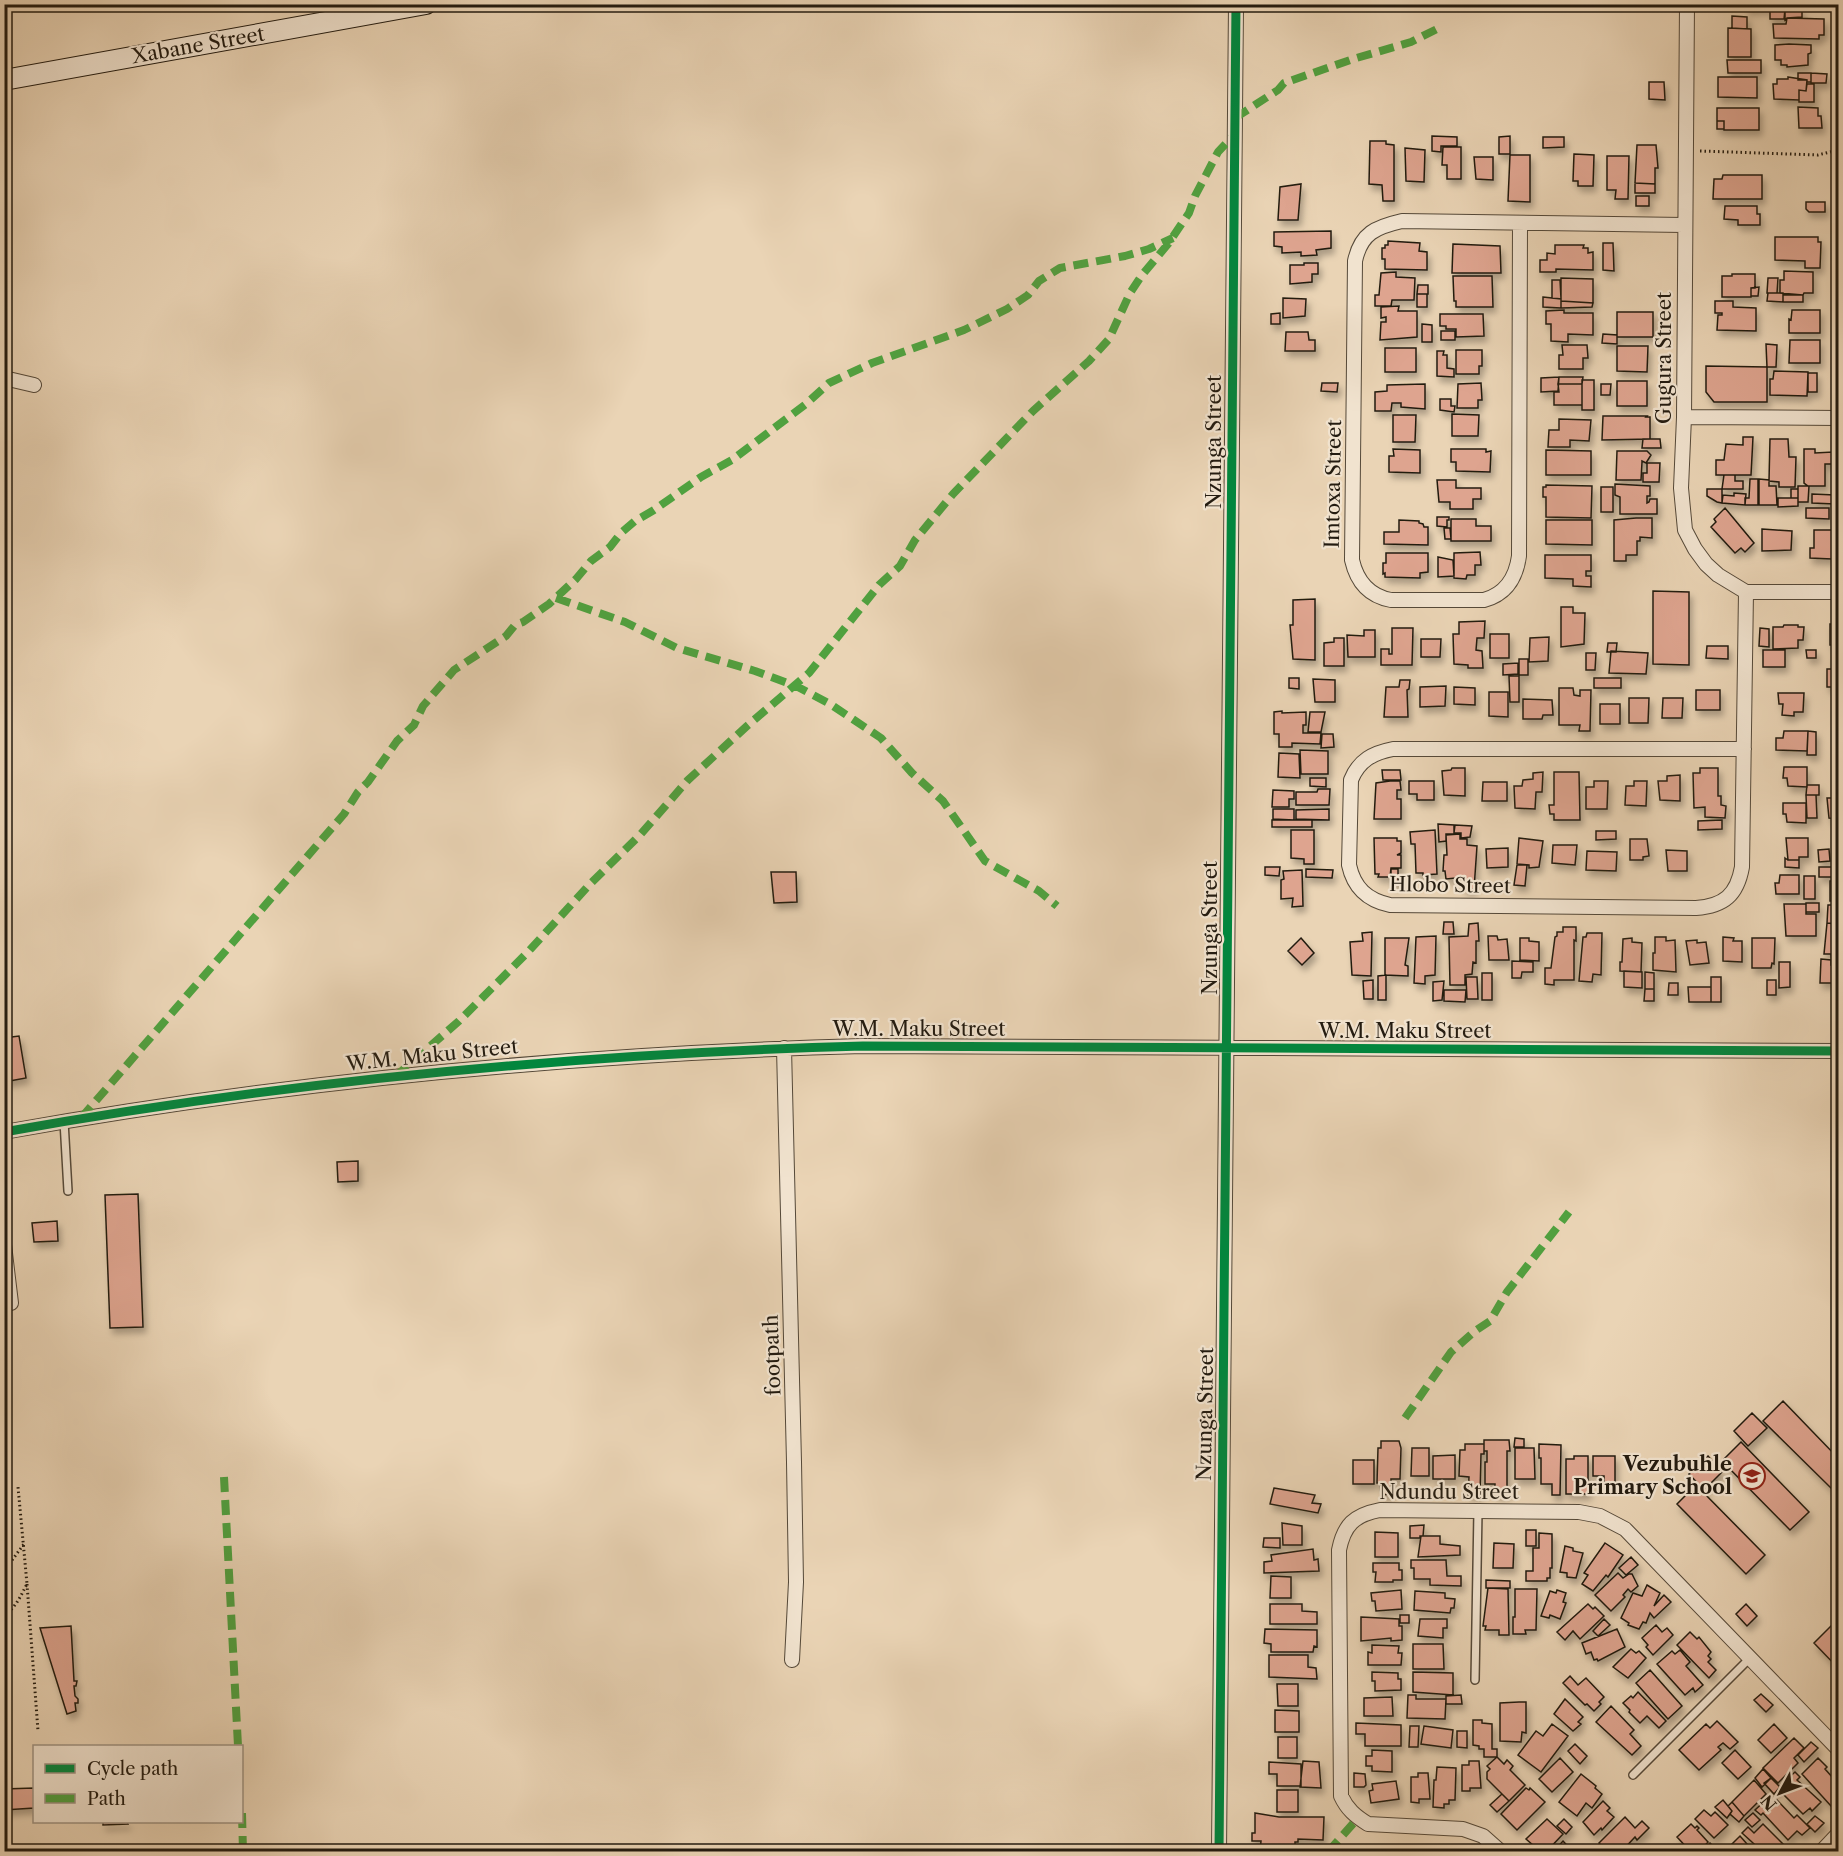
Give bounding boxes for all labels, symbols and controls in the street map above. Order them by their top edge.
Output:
street label: Xabane Street [129,21,266,69]
street label: Gugura Street [1652,292,1676,424]
street label: Nzunga Street [1202,375,1226,509]
street label: Imtoxa Street [1320,419,1346,549]
street label: Nzunga Street [1198,861,1222,995]
street label: Hlobo Street [1389,872,1511,898]
street label: W.M. Maku Street [832,1017,1005,1041]
street label: W.M. Maku Street [1318,1019,1491,1043]
street label: W.M. Maku Street [344,1034,519,1076]
street label: footpath [759,1314,785,1396]
street label: Nzunga Street [1192,1347,1218,1481]
place label: Vezubuhle Primary School [1573,1452,1732,1499]
school or university icon: Vezubuhle Primary School [1737,1461,1767,1491]
street label: Ndundu Street [1379,1480,1519,1504]
legend [33,1745,243,1823]
text: Cycle path [87,1758,178,1780]
north arrow [1750,1763,1810,1823]
text: Path [87,1788,126,1810]
text: N [1757,1791,1781,1815]

